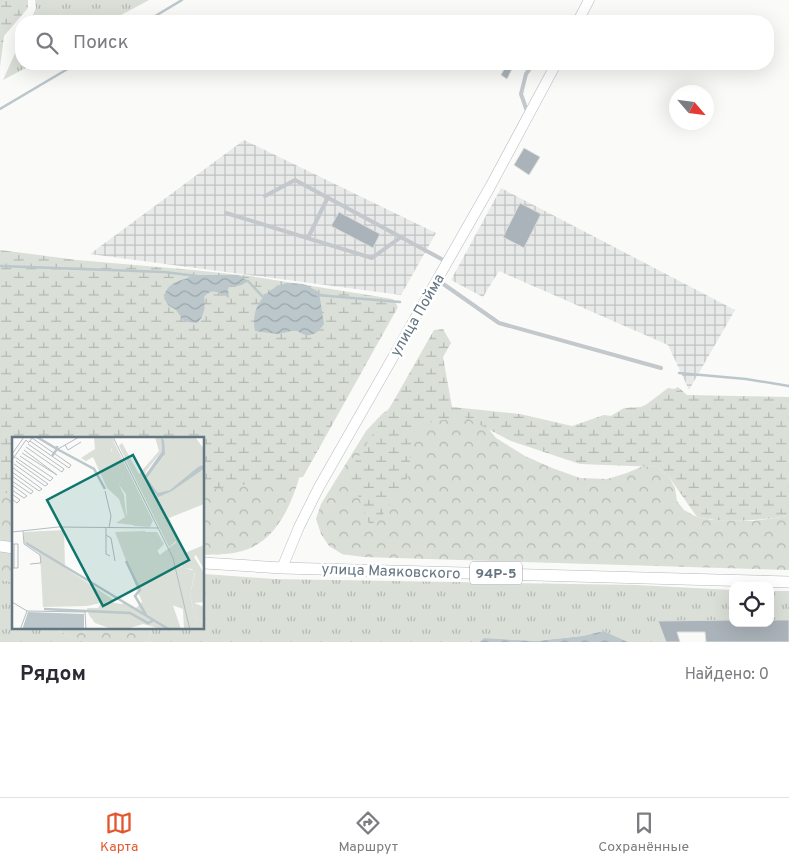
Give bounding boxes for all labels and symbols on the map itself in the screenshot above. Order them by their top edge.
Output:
north arrow [669,85,714,130]
street label: улица Пойма [387,271,450,361]
inset map [12,437,205,630]
street label: улица Маяковского [321,561,461,584]
road number: 94Р-5 [470,562,522,584]

